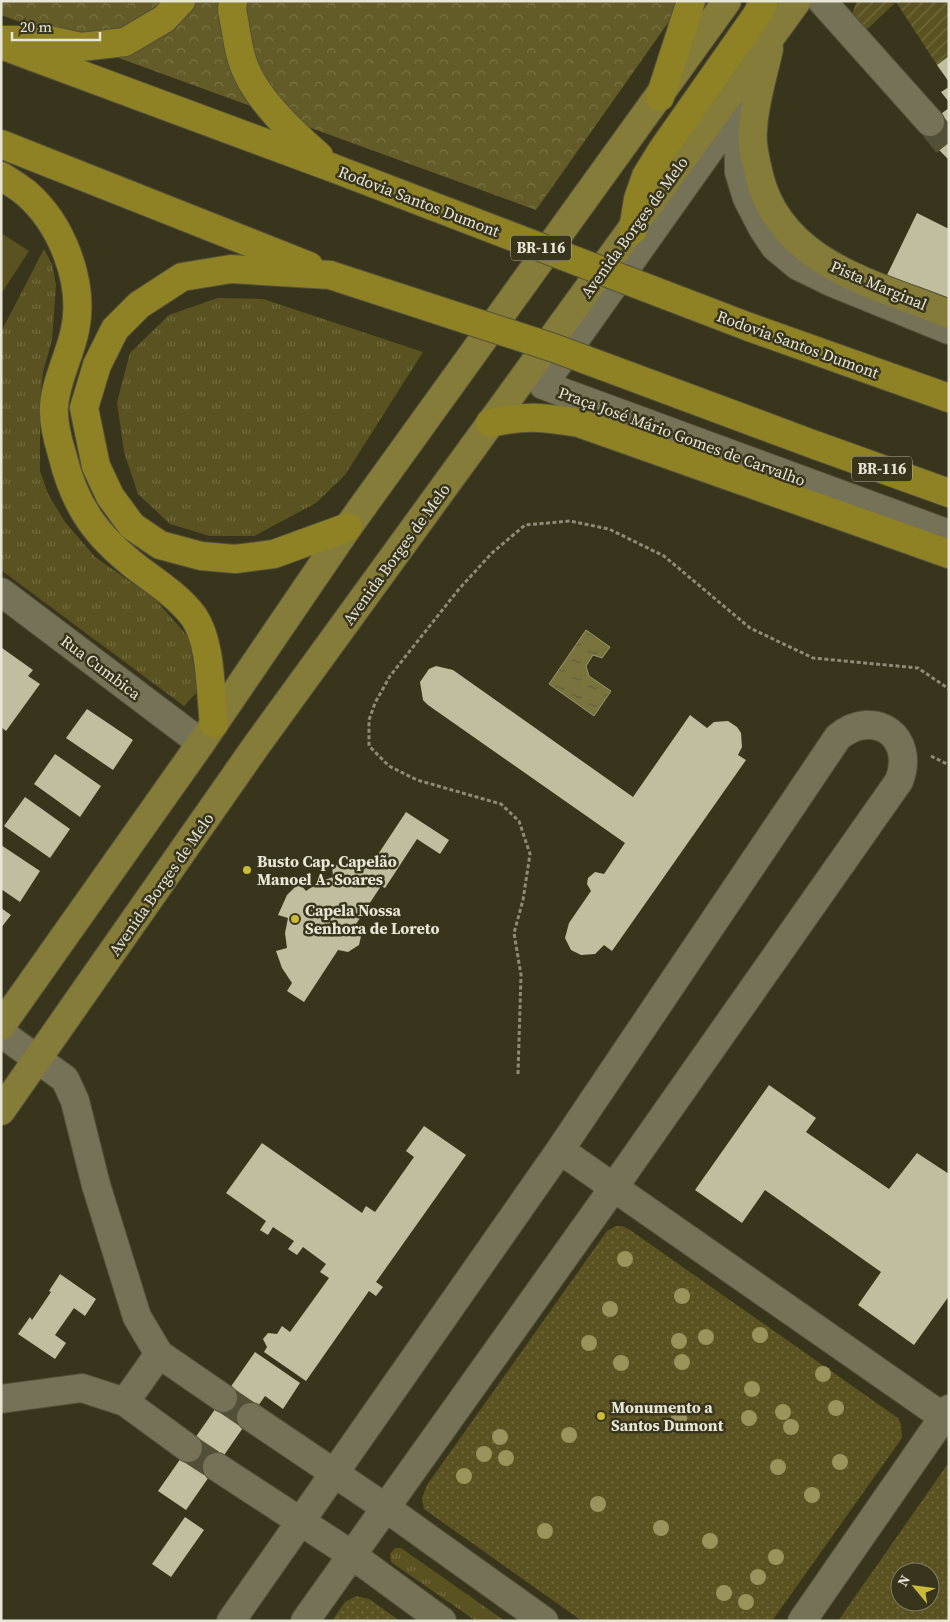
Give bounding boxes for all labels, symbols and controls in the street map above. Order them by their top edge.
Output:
scale bar [12,10,100,42]
text: 20 m [20,16,52,37]
street label: Avenida Borges de Melo [575,152,693,302]
street label: Rodovia Santos Dumont [335,160,503,242]
road number: BR-116 [511,236,571,260]
street label: Pista Marginal [827,255,931,315]
street label: Rodovia Santos Dumont [714,304,883,384]
street label: Praça José Mário Gomes de Carvalho [555,381,809,491]
road number: BR-116 [852,456,912,482]
street label: Avenida Borges de Melo [337,479,455,629]
street label: Rua Cumbica [56,630,146,705]
street label: Avenida Borges de Melo [103,808,219,960]
place label: Busto Cap. Capelão Manoel A. Soares [257,850,397,890]
marker: Busto Cap. Capelão Manoel A. Soares [241,864,253,876]
place label: Capela Nossa Senhora de Loreto [305,899,440,939]
marker: Capela Nossa Senhora de Loreto [289,913,301,925]
place label: Monumento a Santos Dumont [611,1396,724,1436]
marker: Monumento a Santos Dumont [595,1410,607,1422]
north arrow [890,1562,940,1612]
text: N [892,1571,915,1590]

